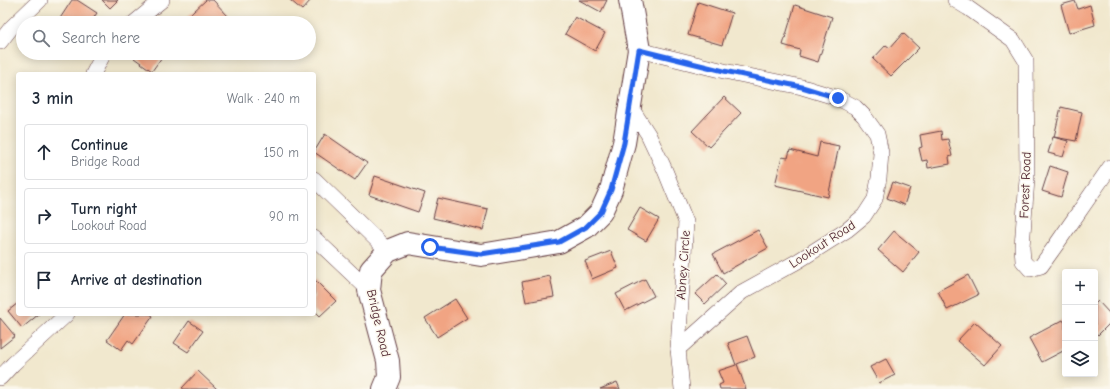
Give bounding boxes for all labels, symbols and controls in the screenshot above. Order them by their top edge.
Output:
search box [16,16,316,60]
icon: search [30,27,52,49]
text: Search here [62,29,140,47]
text: 3 min [32,89,73,108]
route end [829,89,847,107]
text: Walk · 240 m [227,91,300,106]
text: Continue [71,136,128,154]
icon: ahead [33,141,55,163]
text: 150 m [264,145,299,160]
street label: Forest Road [1016,151,1034,219]
text: Bridge Road [71,154,140,169]
text: Turn right [71,200,137,218]
icon: right [33,205,55,227]
text: 90 m [269,209,299,224]
street label: Lookout Road [786,217,858,271]
text: Lookout Road [71,218,147,233]
street label: Abney Circle [673,229,693,300]
route start [421,238,439,256]
icon: arrive [33,269,55,291]
map controls [1062,269,1098,377]
button: + [1062,269,1098,305]
text: Arrive at destination [71,271,202,289]
street label: Bridge Road [364,288,394,358]
button: − [1062,305,1098,341]
button: layers [1062,341,1098,377]

